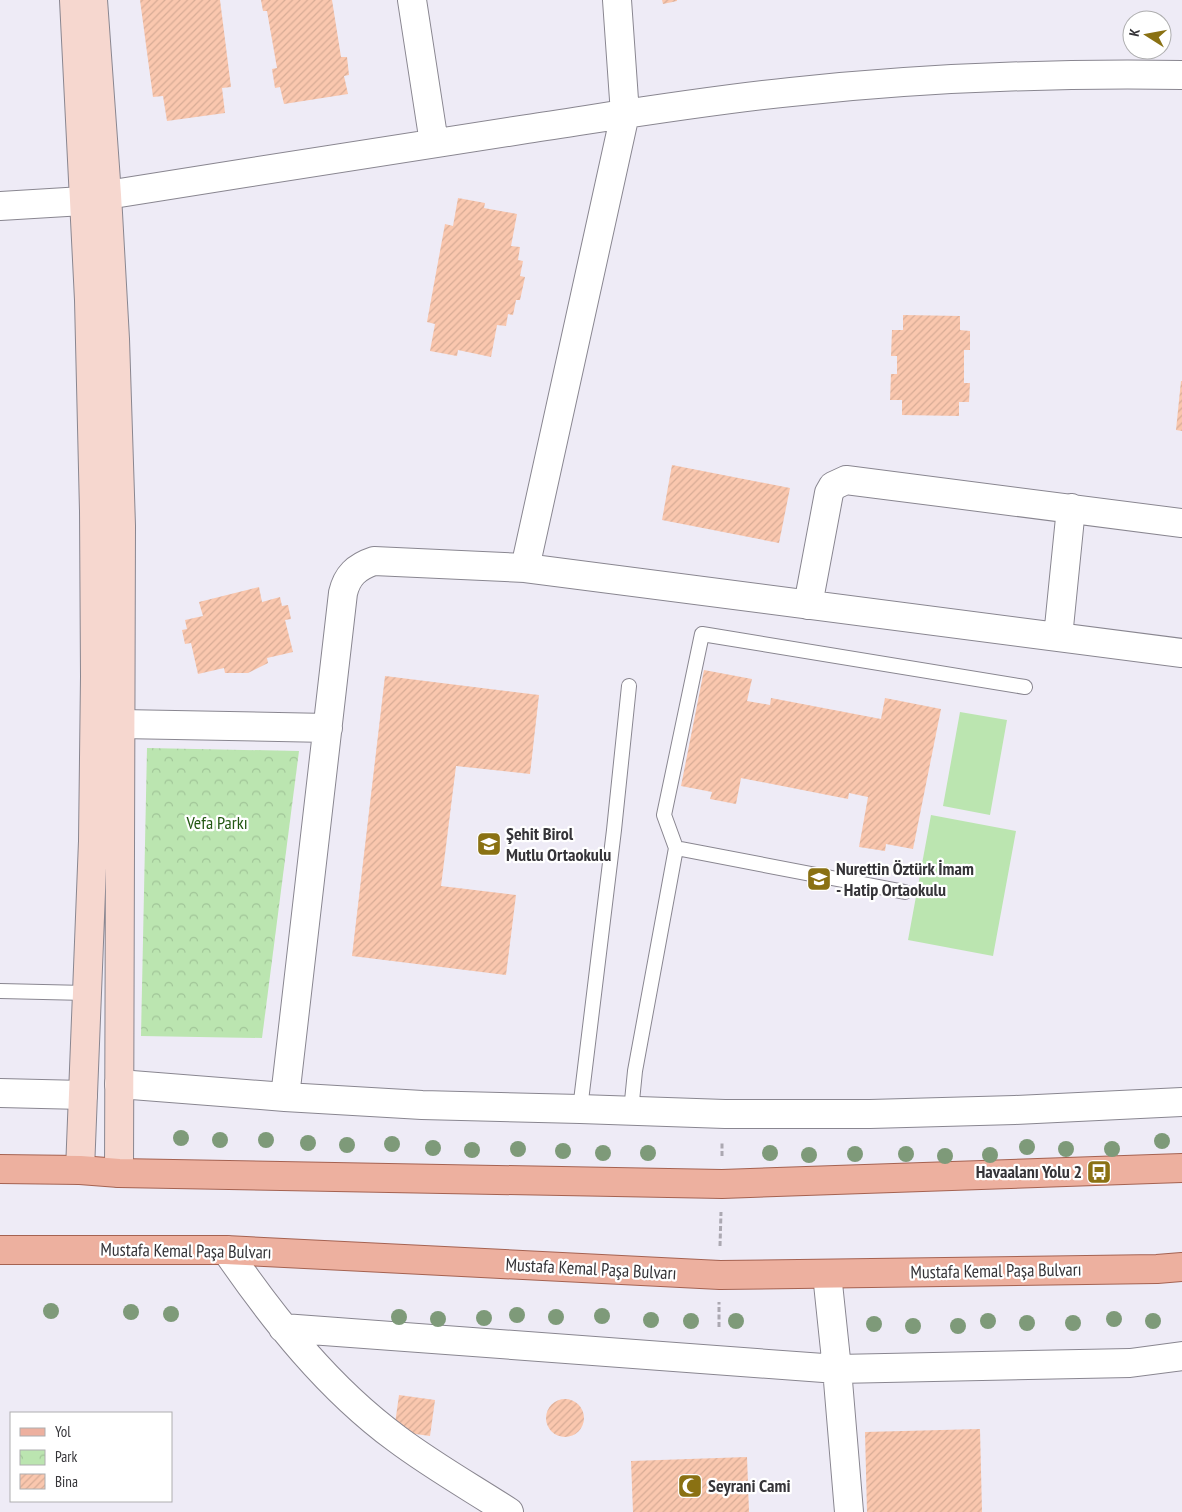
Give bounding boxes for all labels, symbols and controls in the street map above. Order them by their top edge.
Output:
north arrow [1122,10,1172,60]
text: K [1125,27,1144,38]
park label: Vefa Parkı [185,811,248,834]
place label: Şehit Birol Mutlu Ortaokulu [506,822,611,866]
school or university icon: Şehit Birol Mutlu Ortaokulu [476,831,502,857]
place label: Nurettin Öztürk İmam - Hatip Ortaokulu [836,857,974,901]
school or university icon: Nurettin Öztürk İmam - Hatip Ortaokulu [806,866,832,892]
bus stop icon: Havaalanı Yolu 2 [1086,1159,1112,1185]
place label: Havaalanı Yolu 2 [976,1160,1082,1183]
street label: Mustafa Kemal Paşa Bulvarı [100,1238,272,1263]
street label: Mustafa Kemal Paşa Bulvarı [505,1253,677,1284]
street label: Mustafa Kemal Paşa Bulvarı [910,1258,1082,1283]
legend [10,1412,172,1502]
text: Yol [55,1422,71,1441]
text: Park [55,1447,77,1466]
text: Bina [55,1472,78,1491]
mosque icon: Seyrani Cami [677,1473,703,1499]
place label: Seyrani Cami [708,1474,790,1497]

